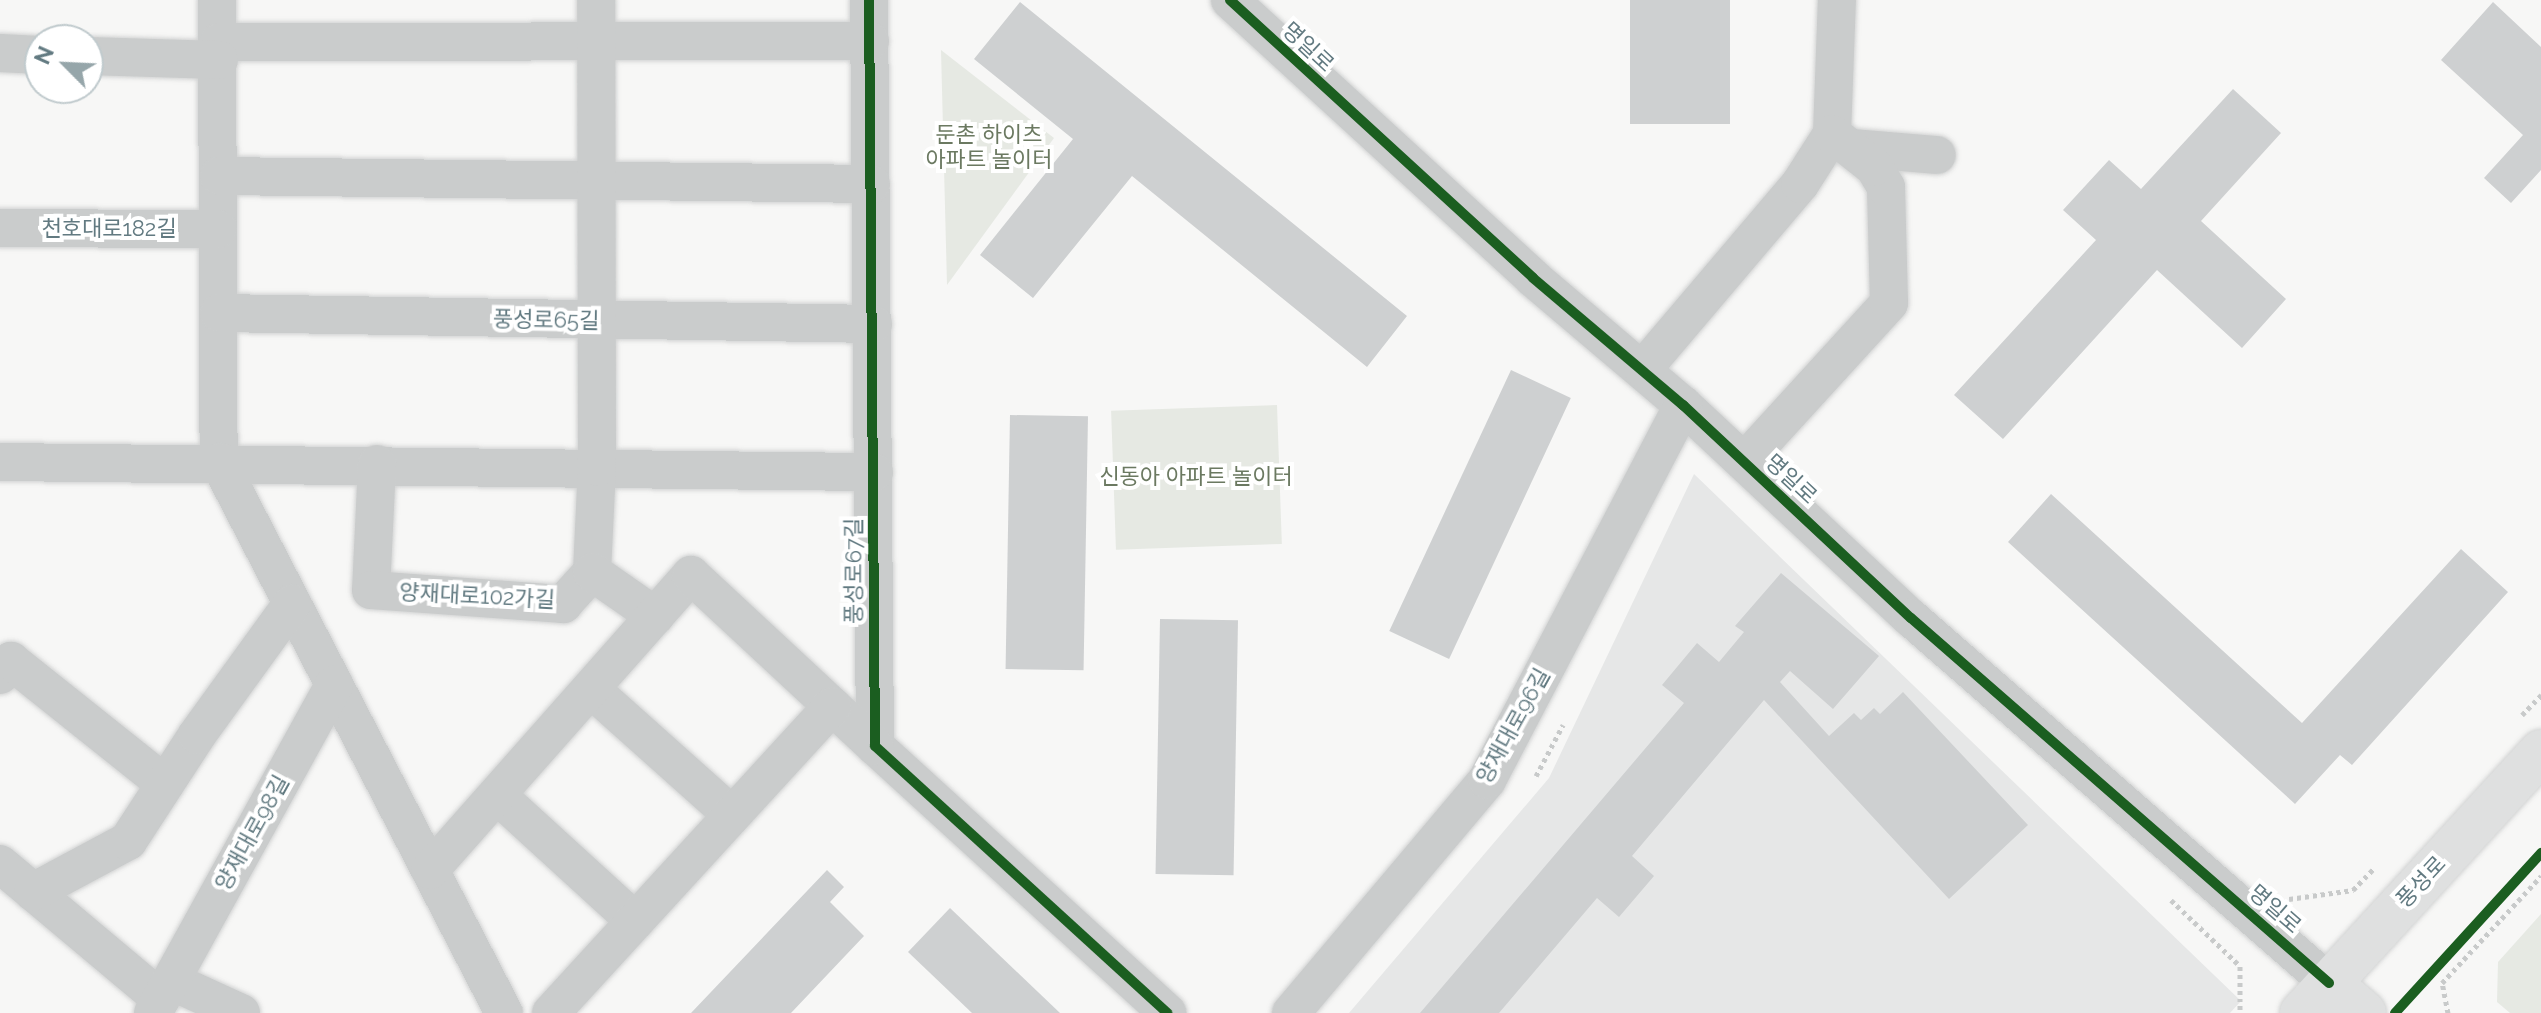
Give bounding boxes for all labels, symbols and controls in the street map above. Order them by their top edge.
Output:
street label: 명일로 [1277,17,1339,77]
north arrow [24,24,104,104]
text: N [29,42,59,68]
park label: 둔촌 하이츠 아파트 놀이터 [925,121,1053,172]
street label: 천호대로182길 [41,216,177,242]
street label: 풍성로65길 [493,306,599,334]
street label: 명일로 [1760,449,1822,509]
park label: 신동아 아파트 놀이터 [1099,464,1293,490]
street label: 풍성로67길 [841,518,867,624]
street label: 양재대로102가길 [399,579,555,613]
street label: 양재대로96길 [1471,664,1555,788]
street label: 양재대로98길 [210,771,294,895]
street label: 풍성로 [2391,851,2451,913]
street label: 명일로 [2243,879,2307,939]

